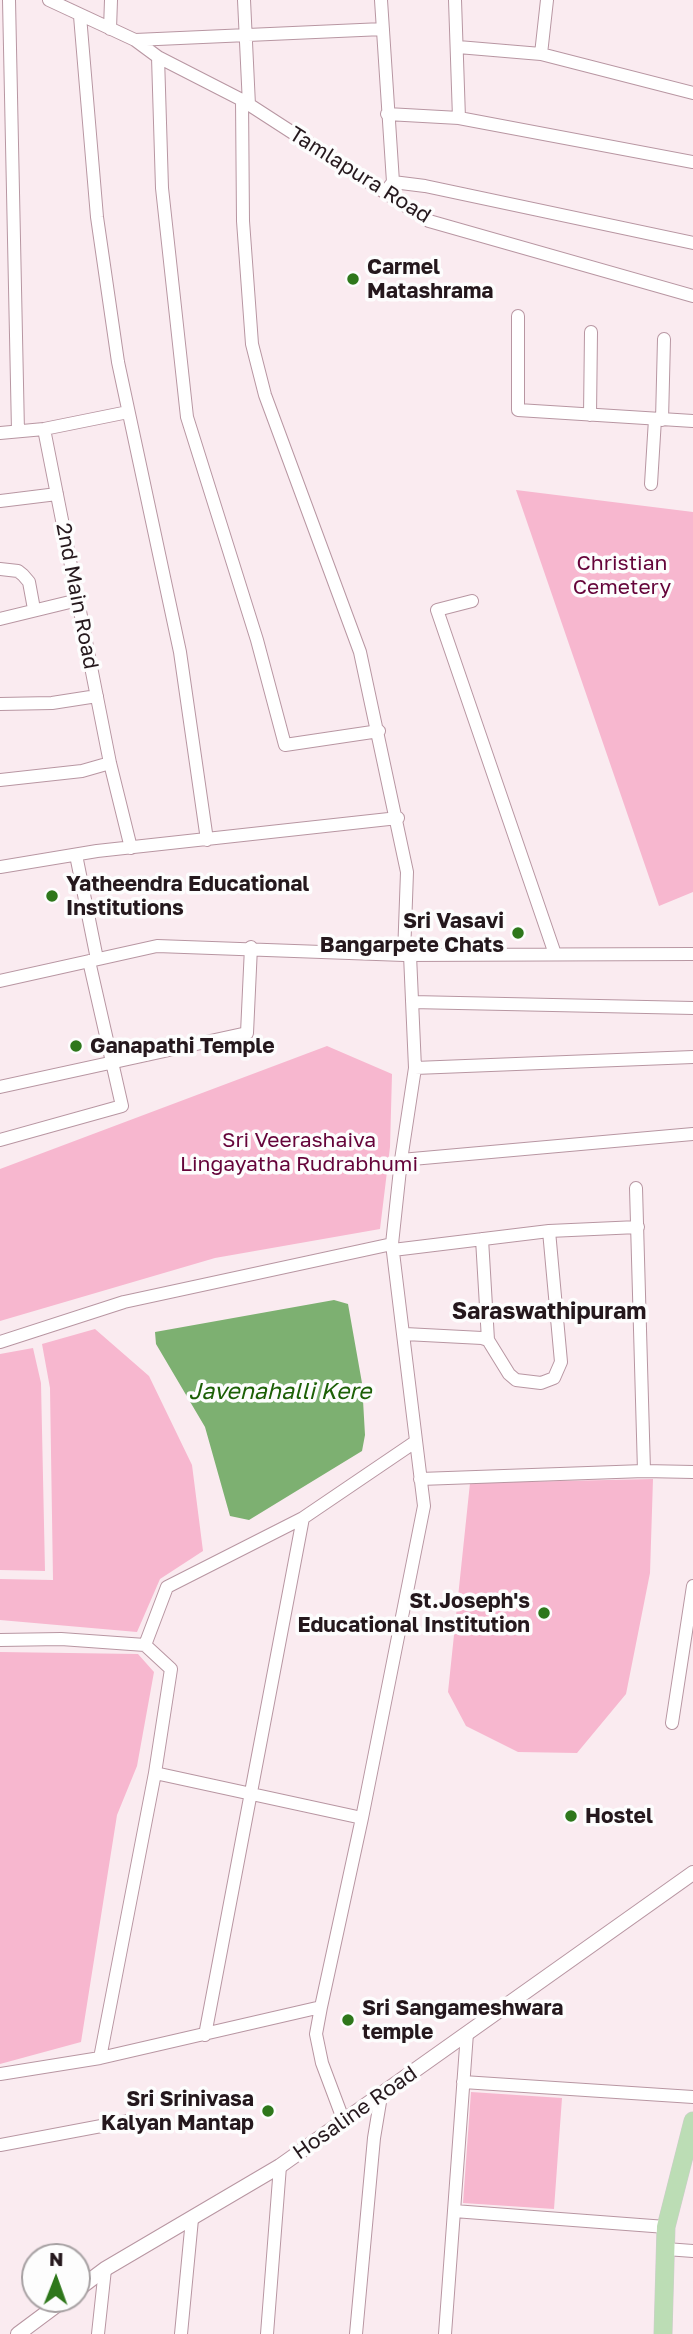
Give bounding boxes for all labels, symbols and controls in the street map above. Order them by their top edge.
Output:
street label: Tamlapura Road [284,121,436,229]
place label: Carmel Matashrama [367,254,494,304]
marker: Carmel Matashrama [345,271,361,287]
street label: 2nd Main Road [50,521,104,671]
park label: Christian Cemetery [573,550,671,600]
place label: Yatheendra Educational Institutions [66,871,309,921]
marker: Yatheendra Educational Institutions [44,888,60,904]
place label: Sri Vasavi Bangarpete Chats [320,908,504,958]
marker: Sri Vasavi Bangarpete Chats [510,925,526,941]
place label: Ganapathi Temple [90,1033,275,1059]
marker: Ganapathi Temple [68,1038,84,1054]
park label: Sri Veerashaiva Lingayatha Rudrabhumi [180,1127,418,1177]
district label: Saraswathipuram [452,1298,646,1326]
water label: Javenahalli Kere [189,1378,371,1406]
place label: St.Joseph's Educational Institution [297,1588,530,1638]
marker: St.Joseph's Educational Institution [536,1605,552,1621]
place label: Hostel [585,1803,653,1829]
marker: Hostel [563,1808,579,1824]
place label: Sri Sangameshwara temple [362,1995,563,2045]
marker: Sri Sangameshwara temple [340,2012,356,2028]
street label: Hosaline Road [288,2061,422,2165]
place label: Sri Srinivasa Kalyan Mantap [101,2086,254,2136]
marker: Sri Srinivasa Kalyan Mantap [260,2103,276,2119]
north arrow [21,2243,91,2313]
text: N [49,2247,64,2270]

